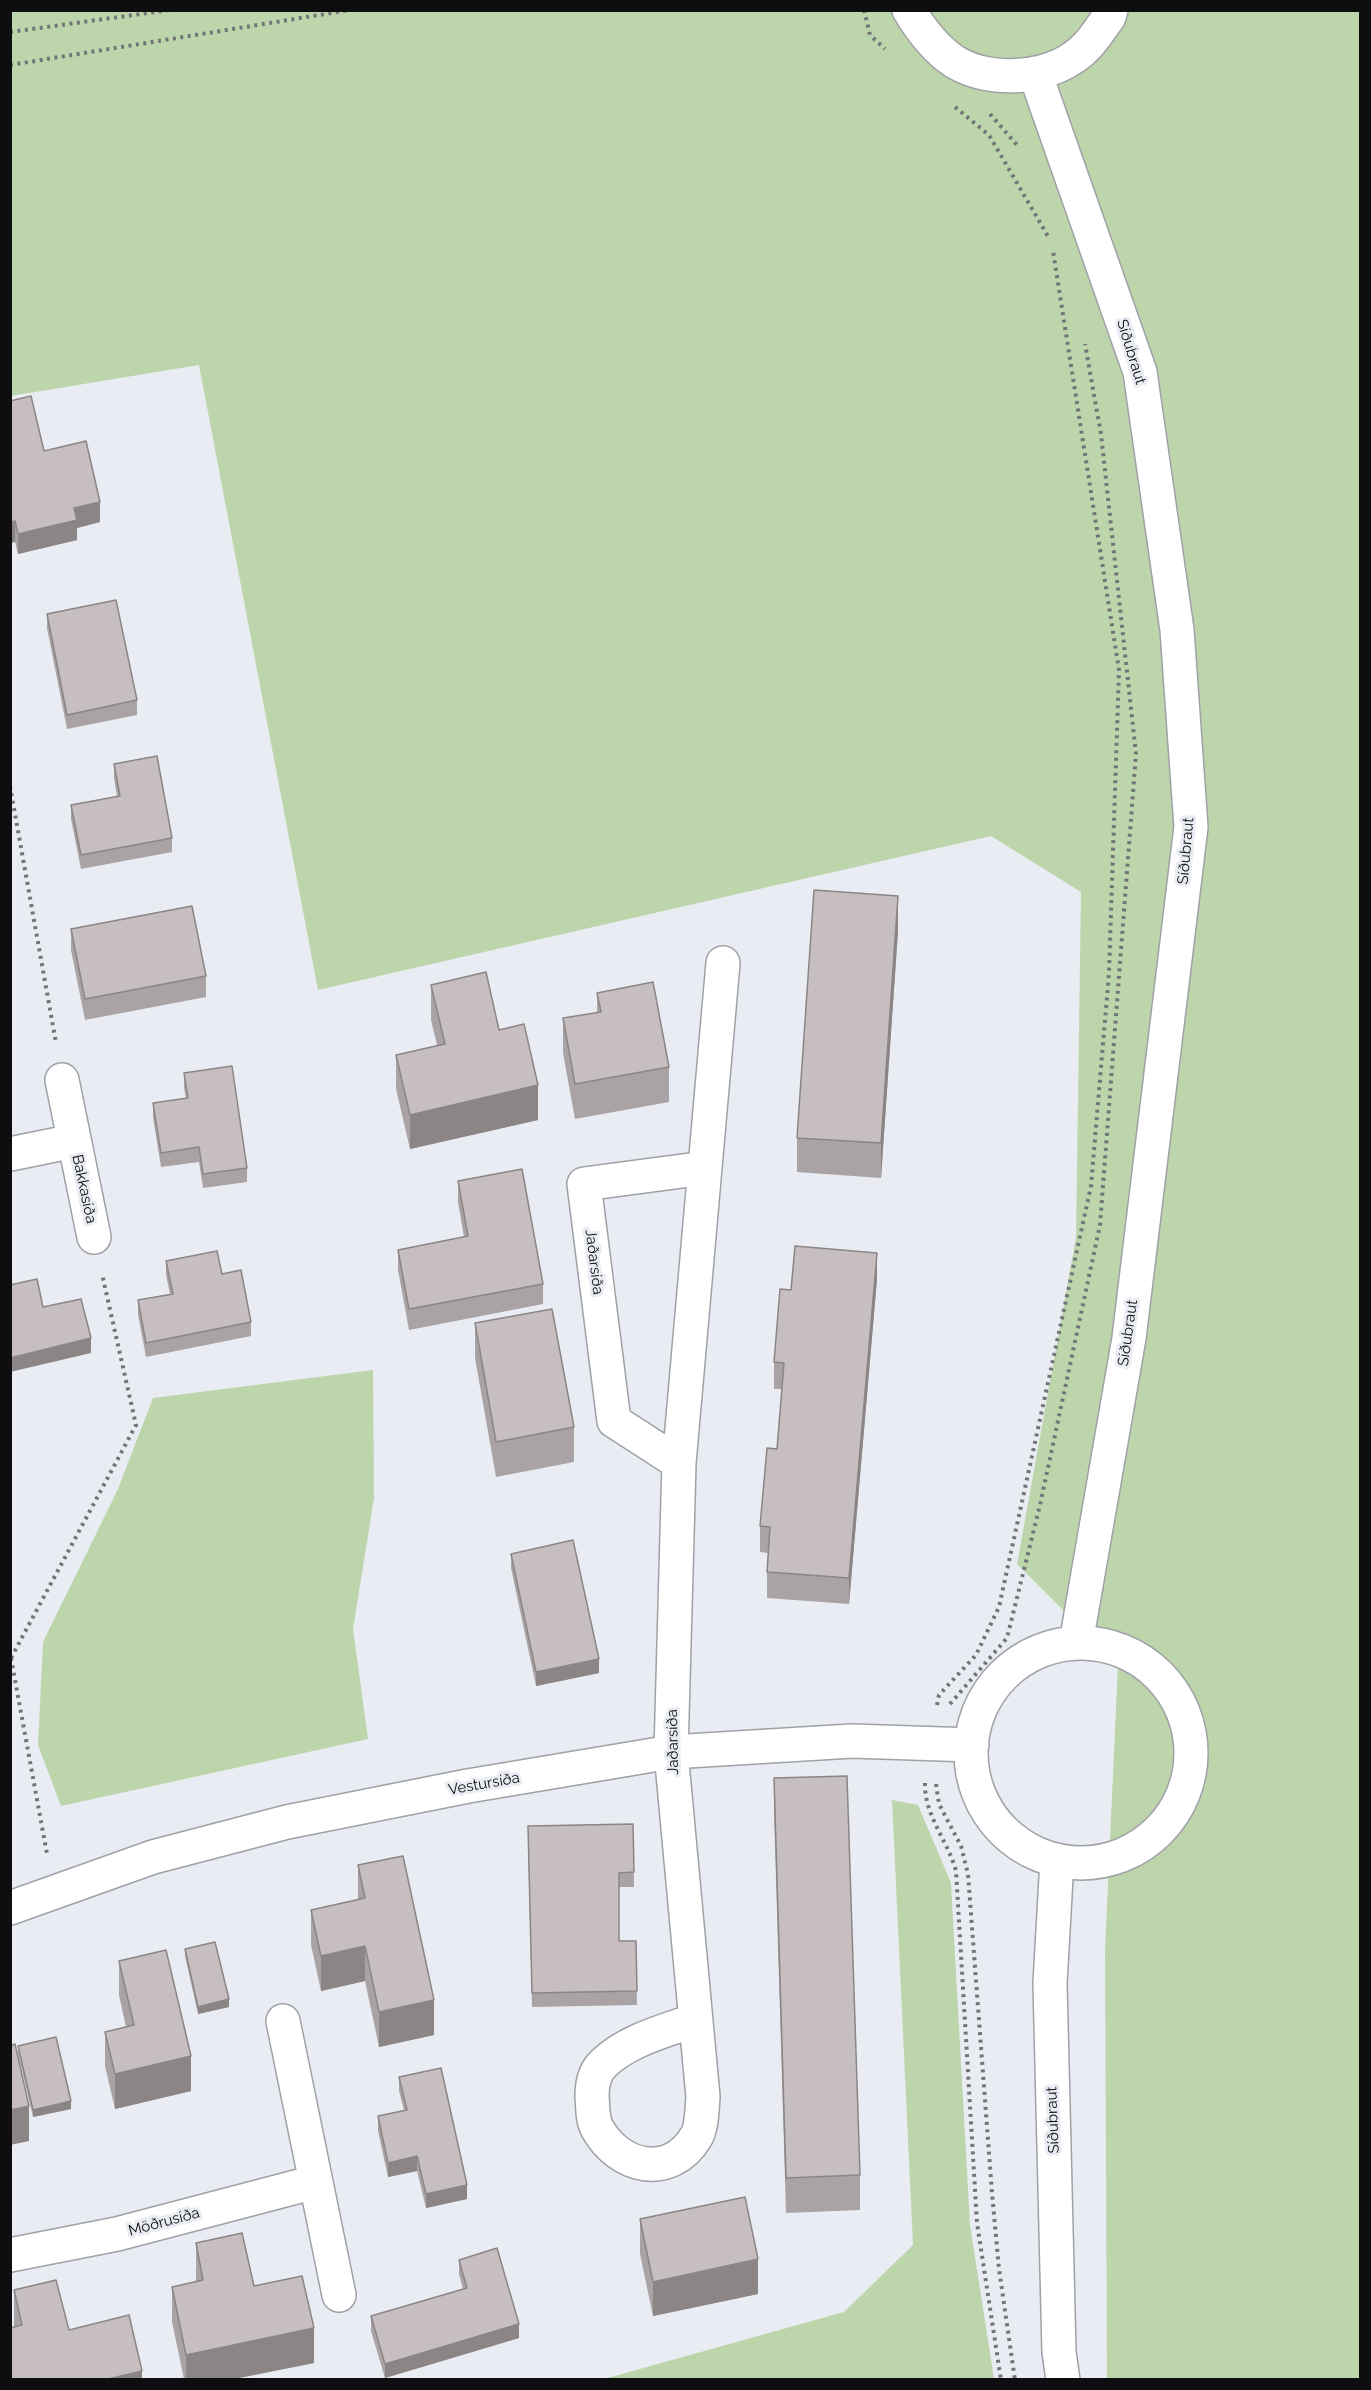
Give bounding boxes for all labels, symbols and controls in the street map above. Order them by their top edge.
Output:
street label: Síðubraut [1113,317,1149,387]
street label: Síðubraut [1174,817,1198,885]
street label: Bakkasíða [68,1153,100,1225]
street label: Jaðarsíða [581,1228,607,1296]
street label: Síðubraut [1114,1299,1142,1367]
street label: Jaðarsíða [663,1709,683,1775]
street label: Vestursíða [447,1769,521,1799]
street label: Síðubraut [1043,2086,1063,2154]
street label: Möðrusíða [126,2204,202,2240]

